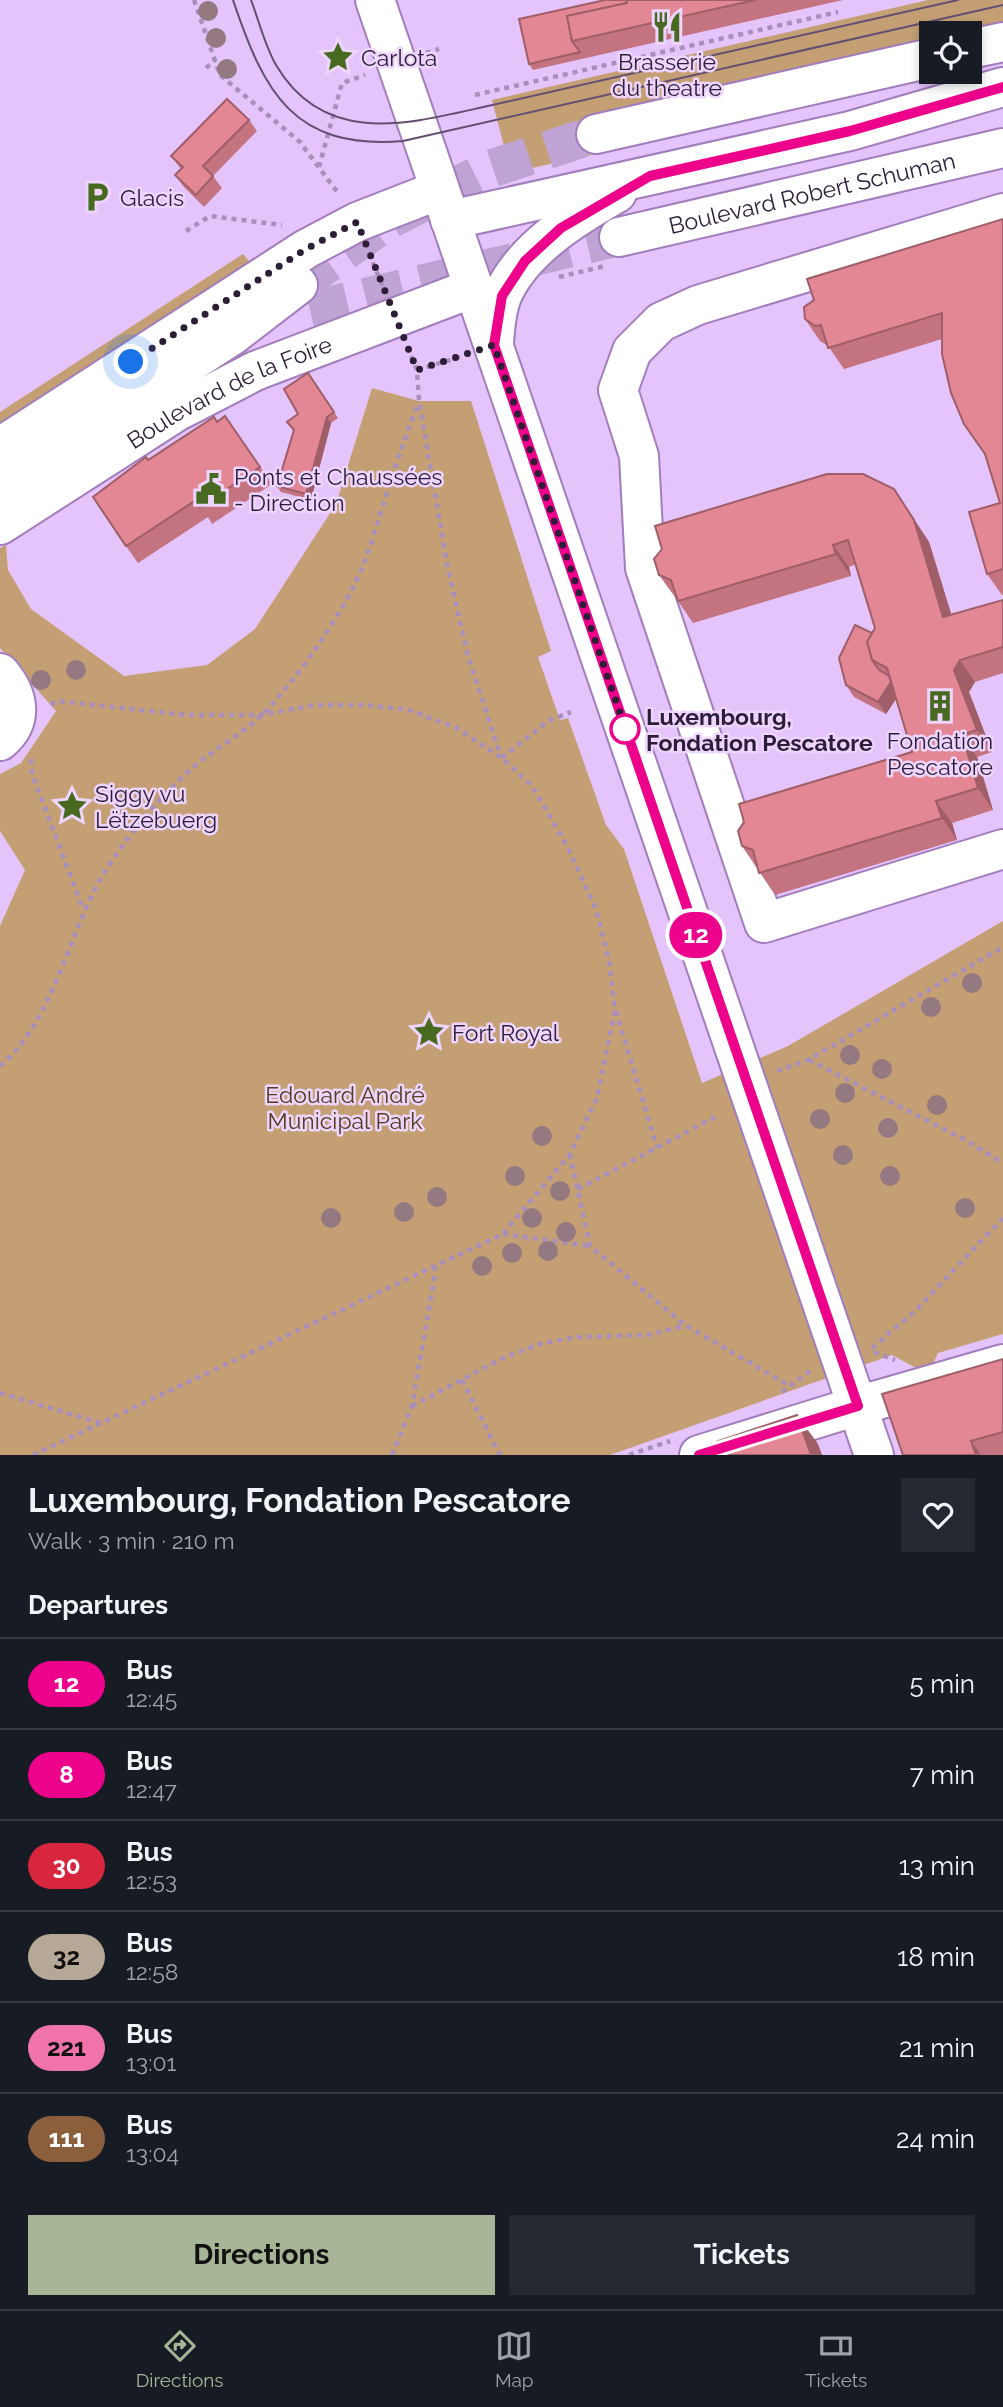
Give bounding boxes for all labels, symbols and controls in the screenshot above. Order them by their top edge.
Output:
restaurant icon: Brasserie du theatre [650,10,684,44]
map controls [919,21,982,84]
button: locate [919,21,982,84]
place icon: Carlota [321,40,355,74]
place label: Carlota [361,44,437,71]
place label: Brasserie du theatre [612,48,722,101]
street label: Boulevard Robert Schuman [666,146,958,239]
parking icon: Glacis [80,180,114,214]
place label: Glacis [120,184,184,211]
street label: Boulevard de la Foire [122,330,335,454]
your location [113,344,148,379]
place label: Ponts et Chaussées - Direction [234,463,442,516]
public building icon: Ponts et Chaussées - Direction [194,472,228,506]
building icon: Fondation Pescatore [923,689,957,723]
place label: Luxembourg, Fondation Pescatore [646,703,873,756]
marker: Luxembourg, Fondation Pescatore [610,714,640,744]
place label: Fondation Pescatore [887,727,993,780]
place label: Siggy vu Lëtzebuerg [95,780,217,833]
place icon: Siggy vu Lëtzebuerg [55,789,89,823]
line badge: 12 [664,912,728,958]
text: 12 [683,920,709,949]
place icon: Fort Royal [412,1015,446,1049]
place label: Fort Royal [452,1019,560,1046]
park label: Edouard André Municipal Park [265,1081,425,1134]
button: heart [901,1478,975,1552]
text: Luxembourg, Fondation Pescatore [28,1481,571,1520]
text: Walk · 3 min · 210 m [28,1527,235,1554]
text: Departures [28,1590,168,1620]
text: Bus [126,1655,173,1685]
text: 12 [54,1669,79,1698]
text: 5 min [909,1669,975,1699]
text: 12:45 [126,1685,177,1712]
text: Bus [126,1746,173,1776]
text: 8 [59,1760,74,1789]
text: 7 min [910,1760,975,1790]
text: 12:47 [126,1776,177,1803]
text: Bus [126,1837,173,1867]
text: 30 [52,1851,81,1880]
text: 13 min [899,1851,975,1881]
text: 12:53 [126,1867,177,1894]
text: Bus [126,1928,173,1958]
text: 32 [53,1942,80,1971]
text: 18 min [897,1942,975,1972]
text: 12:58 [126,1958,178,1985]
text: Bus [126,2019,173,2049]
text: 221 [47,2033,86,2062]
text: 21 min [899,2033,975,2063]
text: 13:01 [126,2049,176,2076]
text: Bus [126,2110,173,2140]
text: 111 [49,2124,84,2153]
text: 24 min [896,2124,975,2154]
text: 13:04 [126,2140,179,2167]
button: Directions [28,2215,495,2295]
button: Tickets [509,2215,975,2295]
tab: Directions [136,2327,223,2391]
tab: Map [495,2327,534,2391]
tab: Tickets [805,2327,867,2391]

